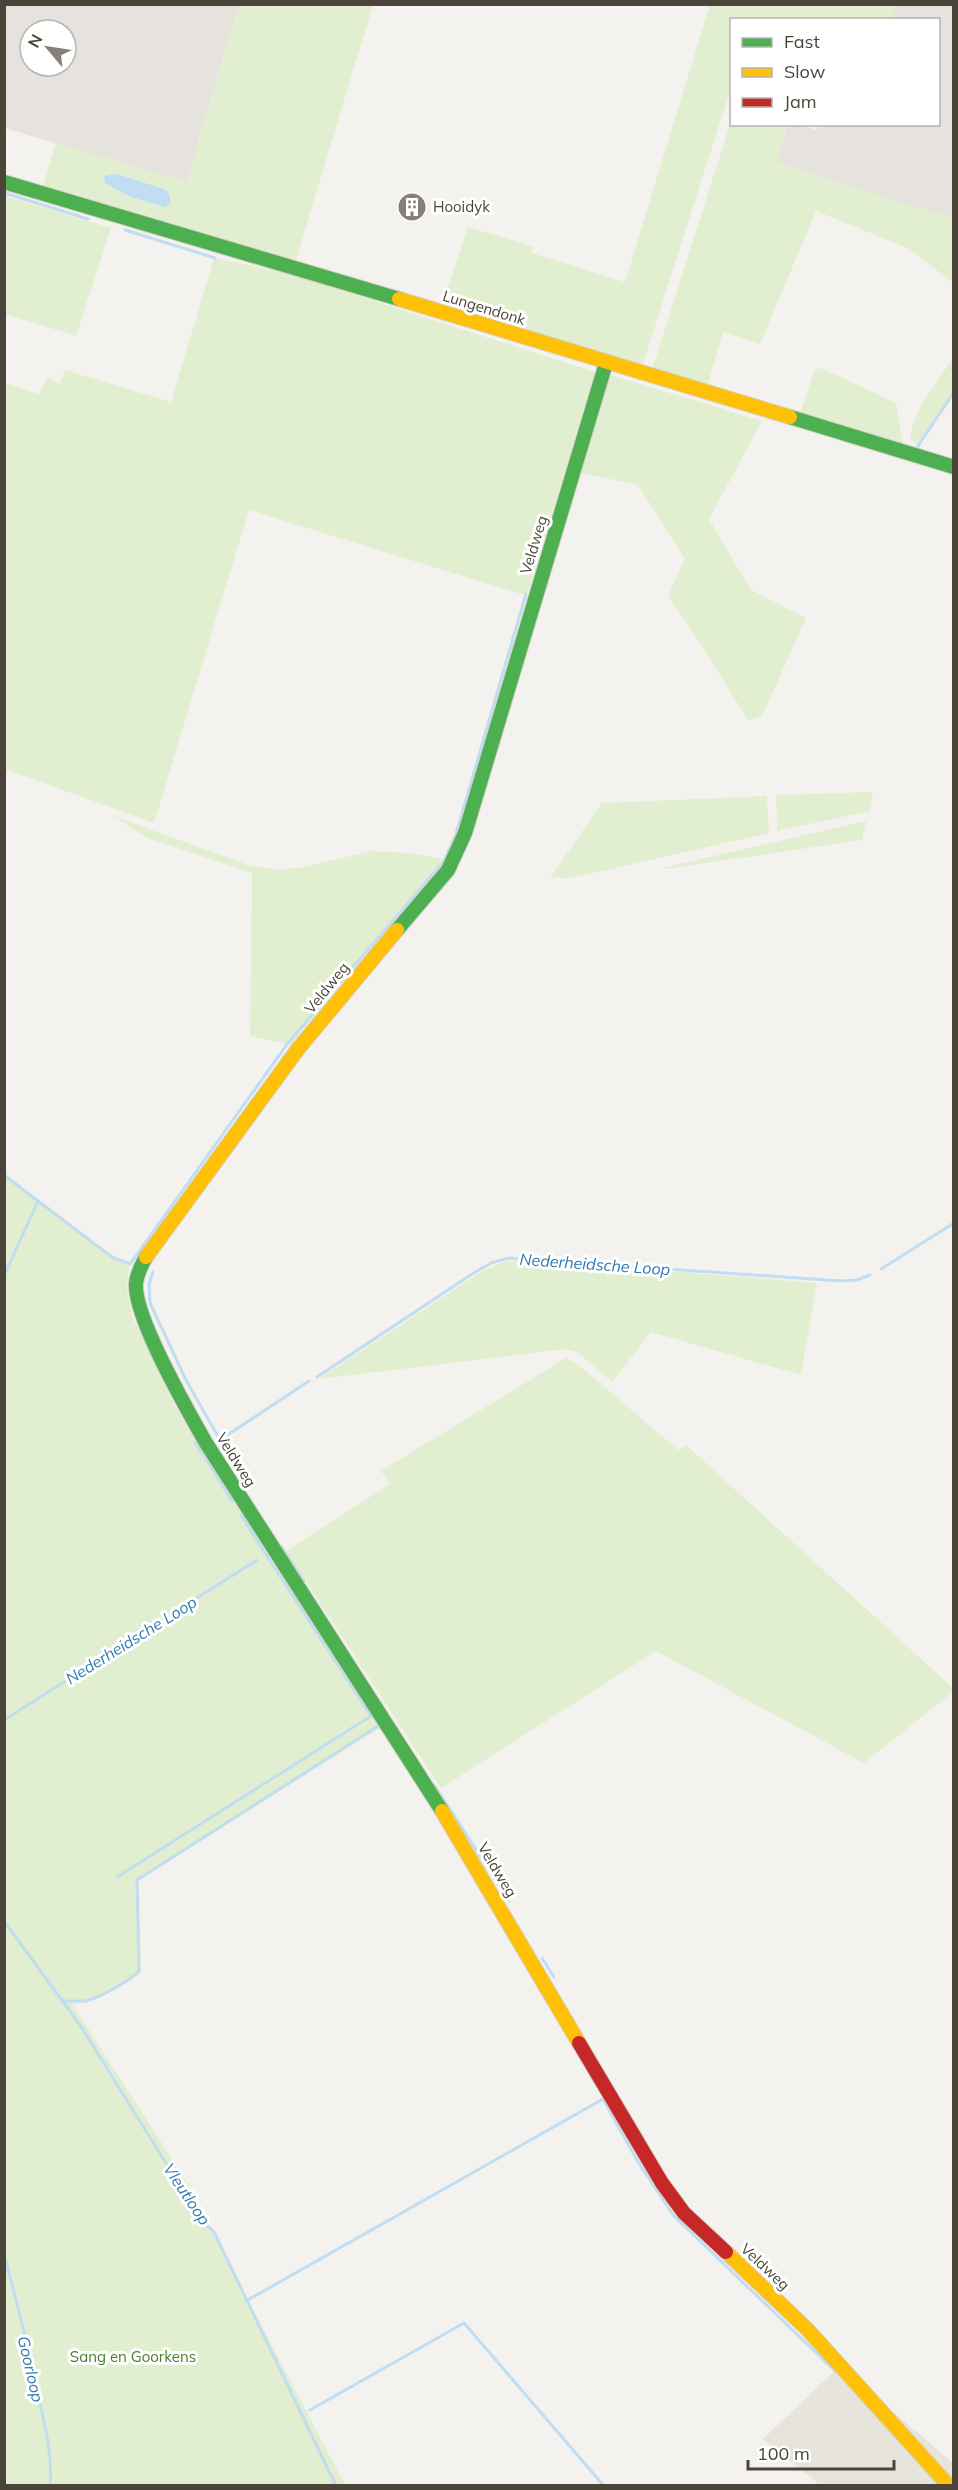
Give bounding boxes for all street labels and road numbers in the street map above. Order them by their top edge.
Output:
street label: Lungendonk [440,286,528,329]
street label: Veldweg [516,513,551,577]
street label: Veldweg [300,958,353,1017]
street label: Veldweg [212,1429,260,1490]
street label: Veldweg [474,1839,521,1901]
street label: Veldweg [737,2239,794,2294]

